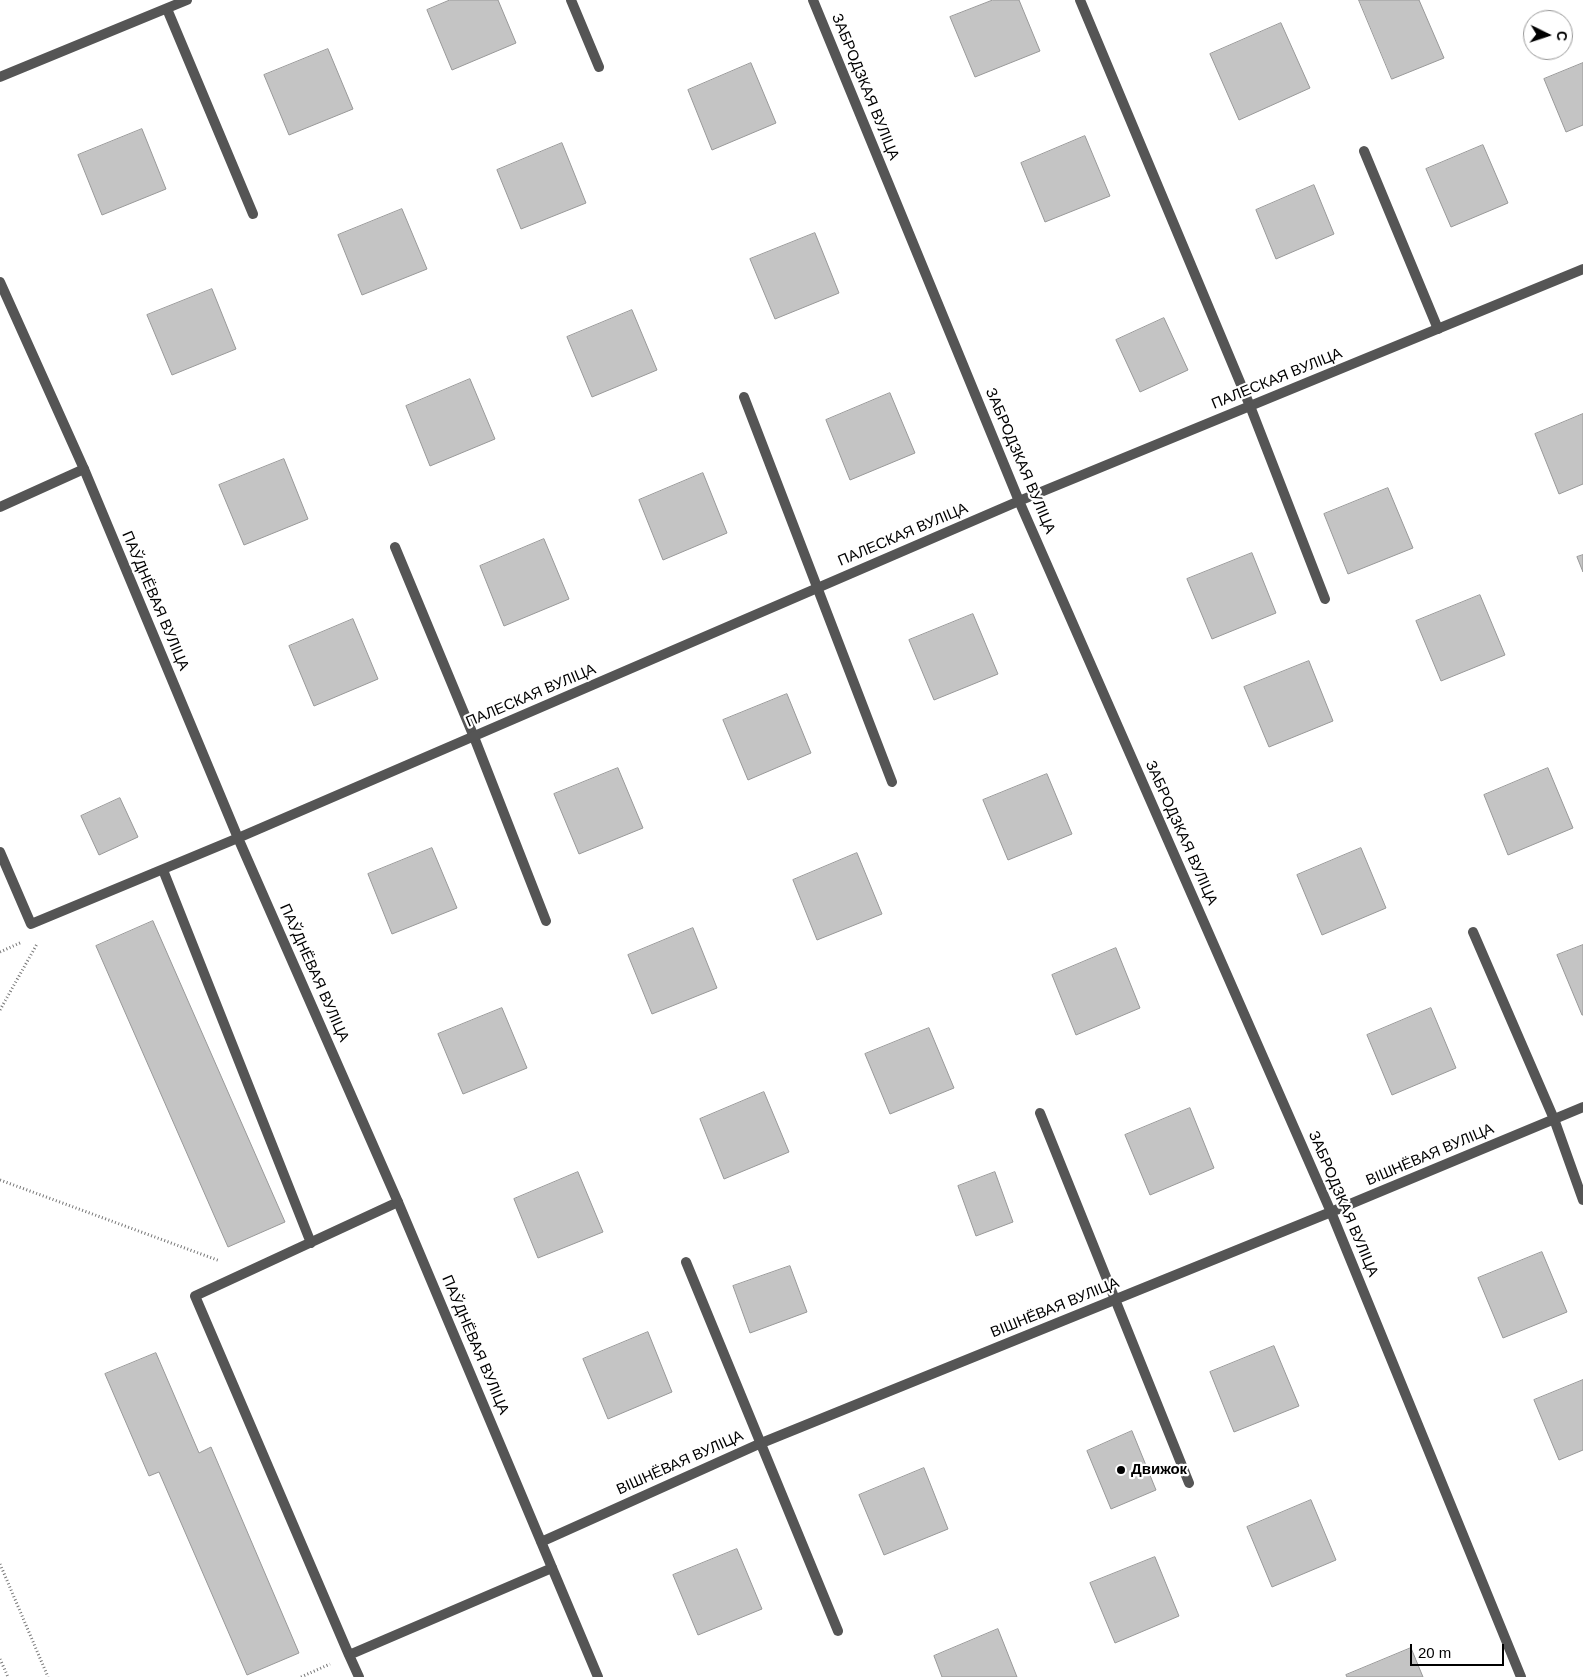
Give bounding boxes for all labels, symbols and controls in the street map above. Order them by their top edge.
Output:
north arrow [1523,10,1573,60]
street label: ЗАБРОДЗКАЯ ВУЛІЦА [827,11,903,163]
text: С [1554,30,1570,42]
street label: ПАЛЕСКАЯ ВУЛІЦА [1209,345,1345,413]
street label: ЗАБРОДЗКАЯ ВУЛІЦА [981,385,1059,537]
street label: ПАЛЕСКАЯ ВУЛІЦА [835,500,971,570]
street label: ПАЎДНЁВАЯ ВУЛІЦА [118,529,192,673]
street label: ПАЛЕСКАЯ ВУЛІЦА [463,661,599,731]
street label: ЗАБРОДЗКАЯ ВУЛІЦА [1141,758,1221,908]
street label: ПАЎДНЁВАЯ ВУЛІЦА [275,901,353,1045]
street label: ВІШНЁВАЯ ВУЛІЦА [1363,1120,1497,1190]
street label: ЗАБРОДЗКАЯ ВУЛІЦА [1304,1128,1382,1280]
street label: ПАЎДНЁВАЯ ВУЛІЦА [438,1273,512,1417]
street label: ВІШНЁВАЯ ВУЛІЦА [988,1274,1122,1342]
street label: ВІШНЁВАЯ ВУЛІЦА [614,1427,746,1499]
place label: Движок [1131,1461,1187,1479]
marker: Движок [1115,1464,1127,1476]
scale bar [1413,1634,1507,1666]
text: 20 m [1418,1644,1451,1661]

